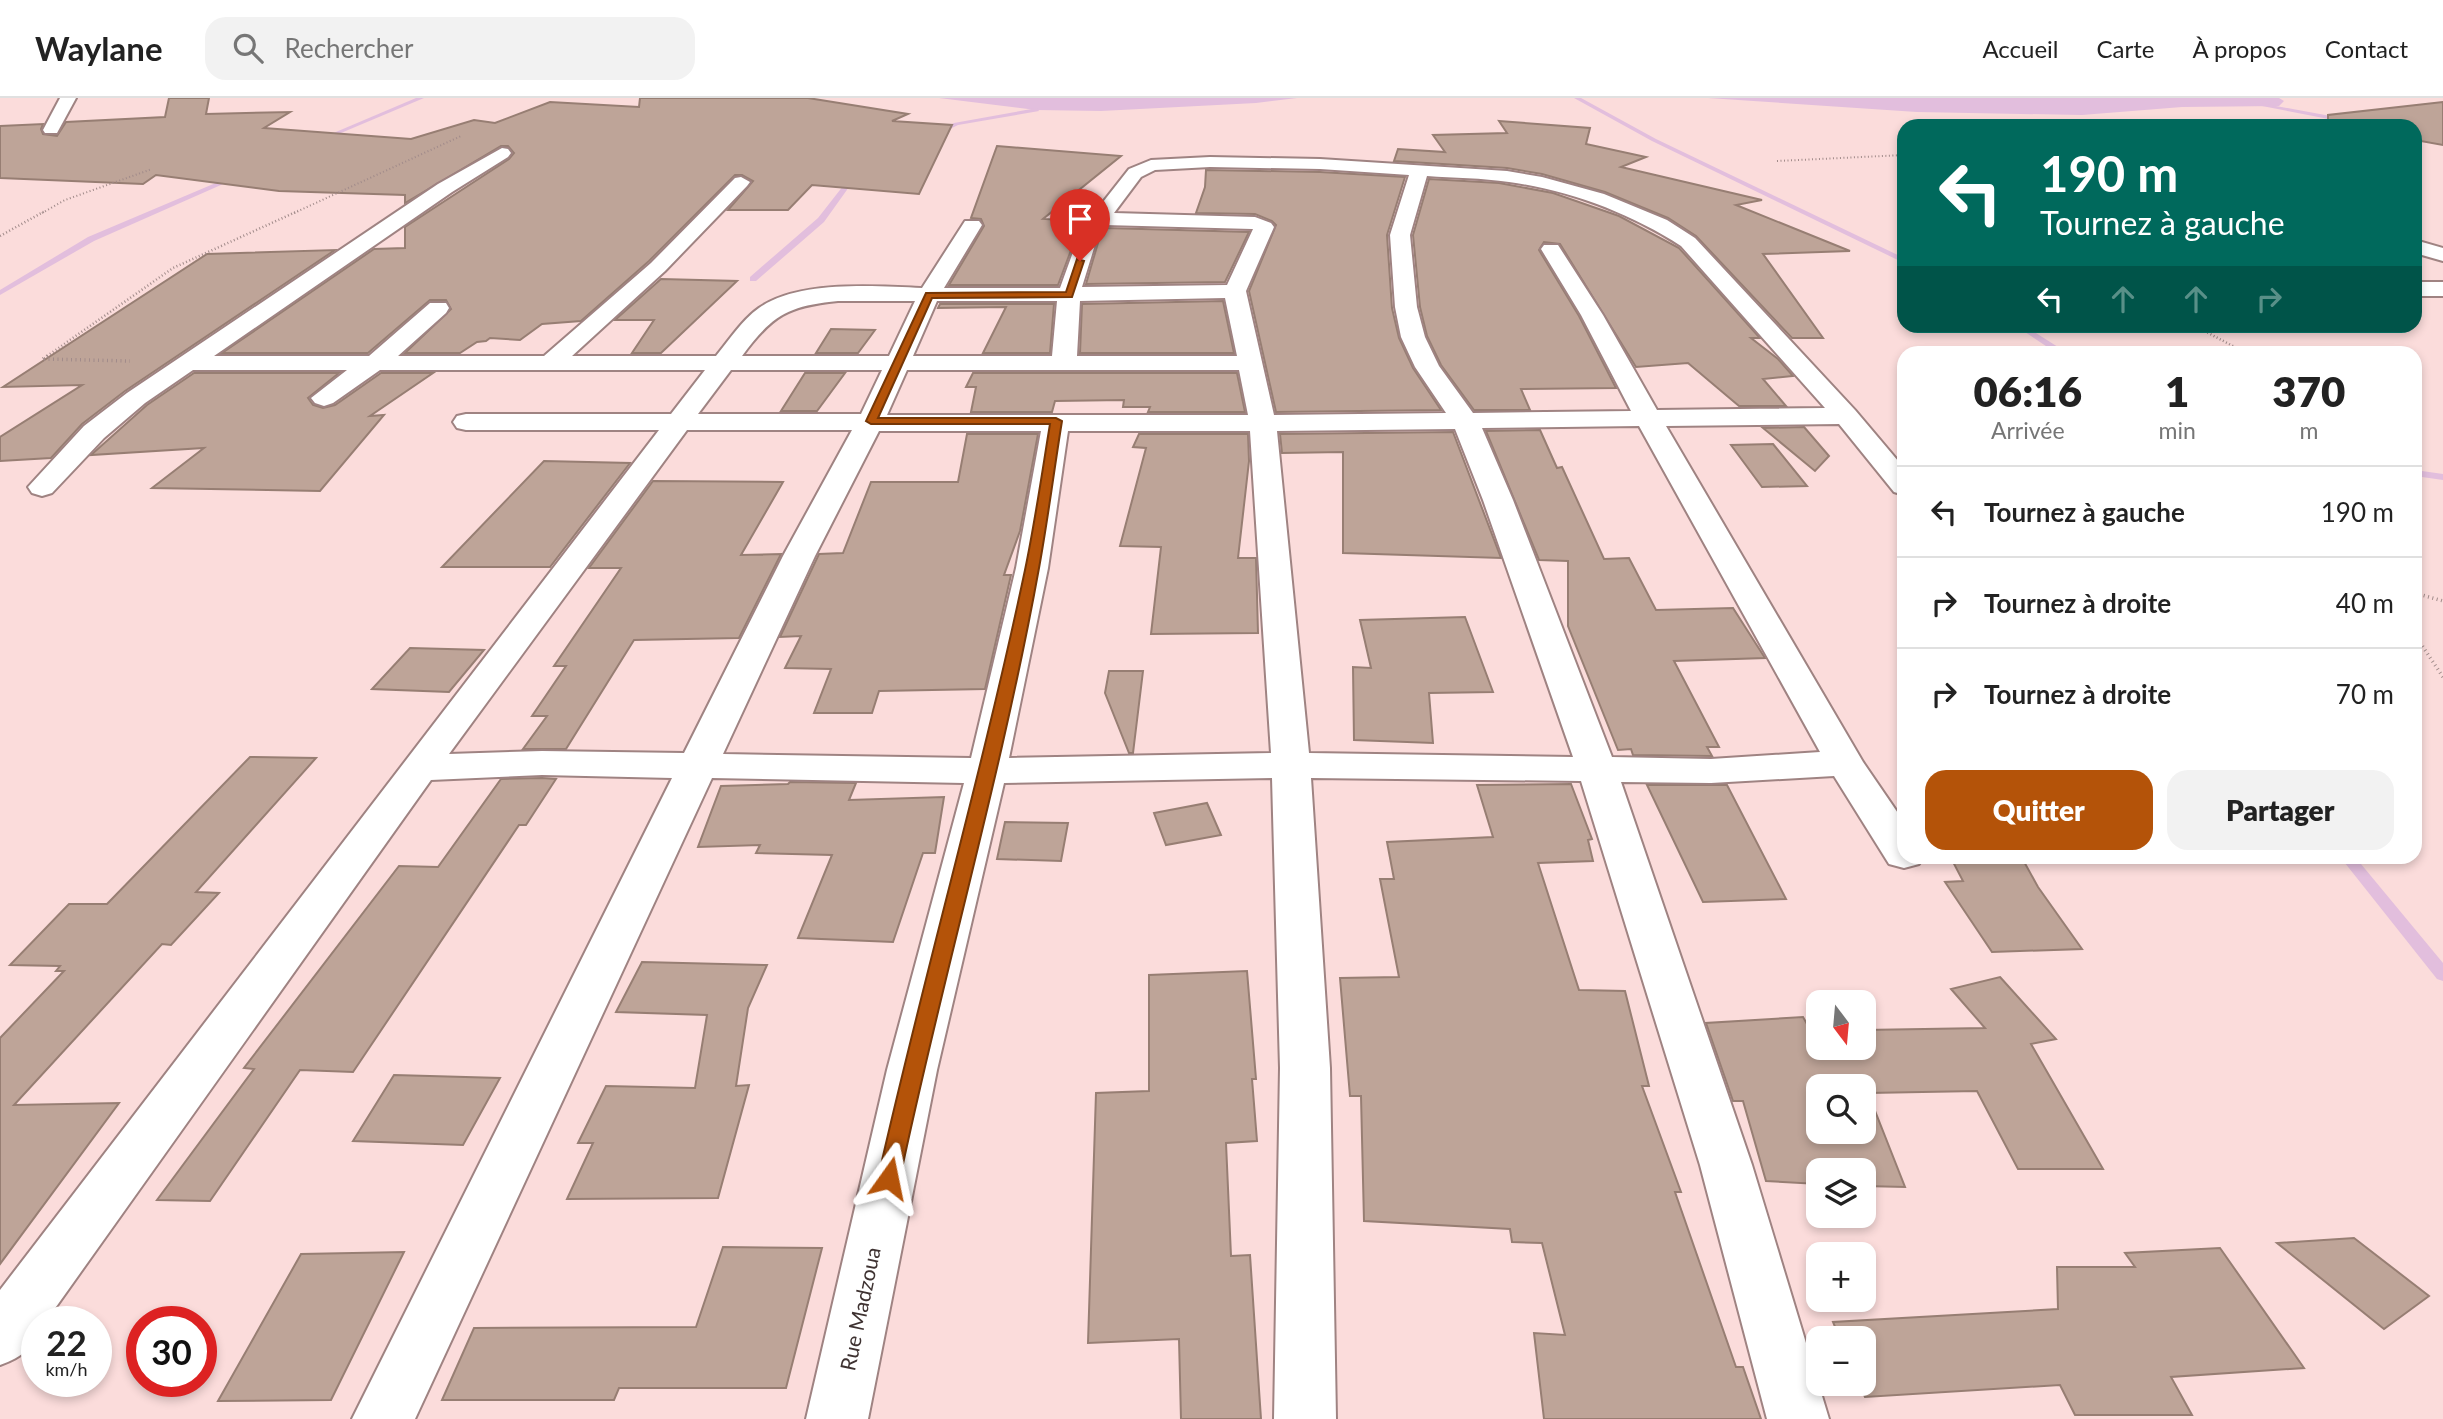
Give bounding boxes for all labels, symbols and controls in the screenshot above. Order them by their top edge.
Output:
search box [205,17,695,80]
text: Waylane [35,28,163,68]
icon: search [229,29,267,67]
text: Rechercher [285,32,413,64]
text: Accueil [1982,34,2058,63]
text: Carte [2096,34,2154,63]
text: À propos [2192,34,2287,63]
text: Contact [2325,34,2408,63]
text: 190 m [2040,144,2178,202]
icon: left [1925,147,2016,238]
pin [1050,189,1110,261]
icon: arrive [1061,200,1099,238]
text: Tournez à gauche [2040,203,2285,242]
icon: left [2031,280,2069,318]
icon: ahead [2104,280,2142,318]
icon: ahead [2177,280,2215,318]
icon: right [2250,280,2288,318]
text: 06:16 [1974,366,2082,416]
text: 1 [2165,366,2189,416]
text: 370 [2272,366,2345,416]
text: Arrivée [1991,416,2065,444]
text: min [2159,416,2196,444]
text: m [2299,416,2318,444]
icon: left [1925,493,1963,531]
text: Tournez à gauche [1984,496,2185,528]
text: 190 m [2321,496,2394,528]
icon: right [1925,584,1963,622]
text: Tournez à droite [1984,587,2171,619]
text: 40 m [2336,587,2394,619]
icon: right [1925,675,1963,713]
text: Tournez à droite [1984,678,2171,710]
text: 70 m [2336,678,2394,710]
button: Quitter [1925,770,2153,850]
button: Partager [2167,770,2394,850]
north arrow [1806,990,1876,1060]
map controls [1806,990,1876,1396]
button: search [1806,1074,1876,1144]
position arrow [852,1141,926,1215]
button: layers [1806,1158,1876,1228]
button: + [1806,1242,1876,1312]
street label: Rue Madzoua [834,1245,885,1373]
speed limit sign: 30 [126,1306,217,1397]
text: 22 [46,1321,87,1363]
button: − [1806,1326,1876,1396]
text: km/h [45,1358,88,1380]

